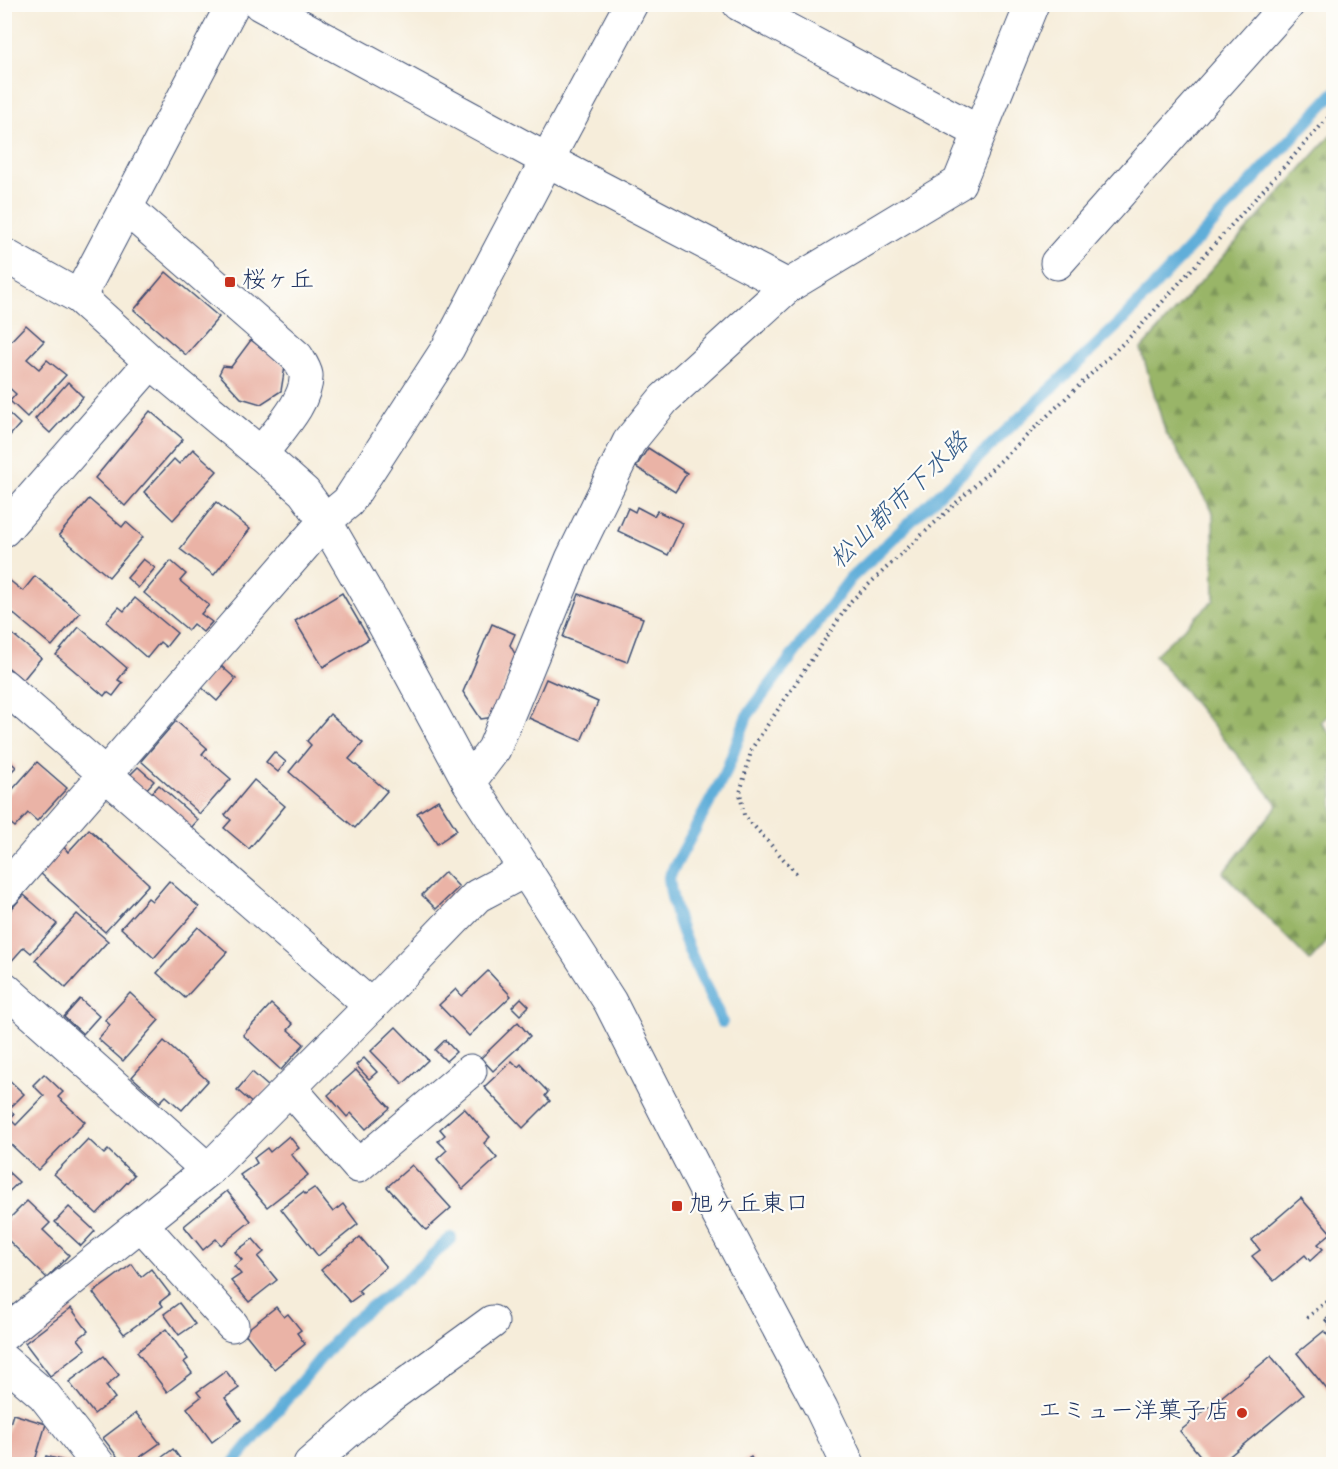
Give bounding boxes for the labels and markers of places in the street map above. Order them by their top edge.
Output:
place label: 桜ヶ丘 [242,265,314,299]
marker: 桜ヶ丘 [223,275,237,289]
place label: 旭ヶ丘東口 [689,1189,809,1223]
marker: 旭ヶ丘東口 [670,1199,684,1213]
place label: エミュー洋菓子店 [1038,1396,1230,1430]
marker: エミュー洋菓子店 [1235,1406,1249,1420]

